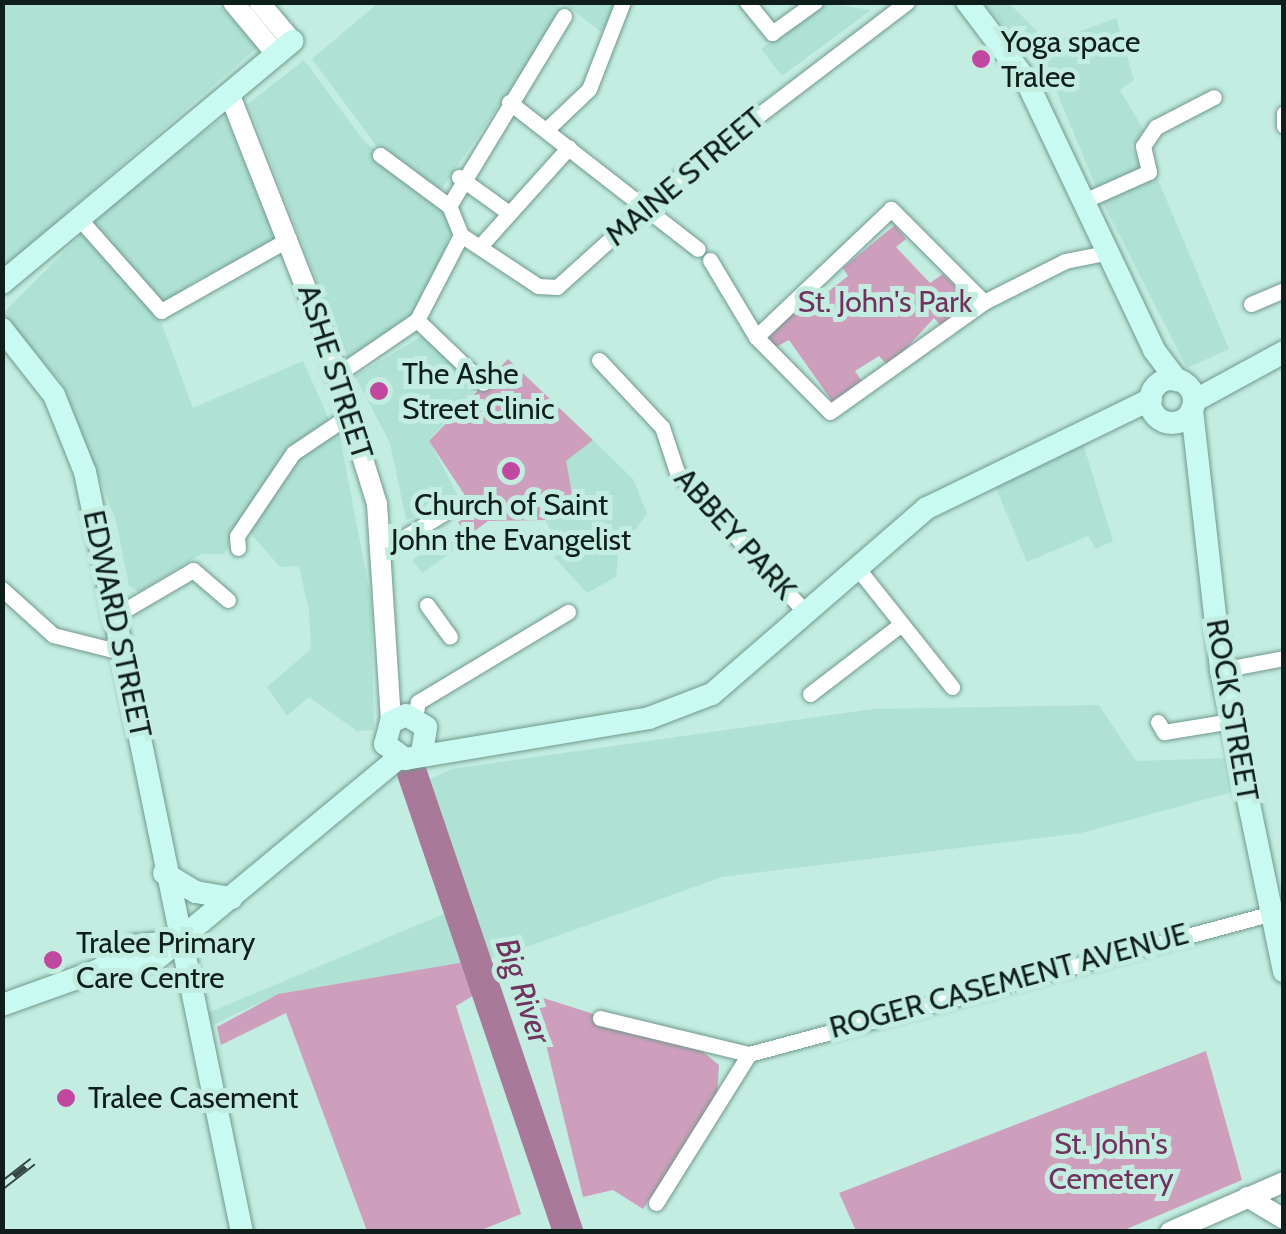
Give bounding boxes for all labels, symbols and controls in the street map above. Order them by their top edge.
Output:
place label: Yoga space Tralee [1001,24,1140,94]
marker: Yoga space Tralee [970,48,992,70]
street label: MAINE STREET [598,100,772,254]
street label: ASHE STREET [290,280,380,464]
park label: St. John's Park [798,284,972,320]
place label: The Ashe Street Clinic [402,356,555,426]
marker: The Ashe Street Clinic [366,378,392,404]
marker: Church of Saint John the Evangelist [500,460,522,482]
street label: ABBEY PARK [667,461,803,607]
place label: Church of Saint John the Evangelist [391,487,631,558]
street label: EDWARD STREET [75,507,159,741]
street label: ROCK STREET [1198,616,1266,804]
street label: ROGER CASEMENT AVENUE [826,916,1192,1046]
place label: Tralee Primary Care Centre [76,925,256,996]
water label: Big River [487,933,559,1049]
marker: Tralee Primary Care Centre [40,947,66,973]
place label: Tralee Casement [88,1080,298,1116]
marker: Tralee Casement [53,1085,79,1111]
park label: St. John's Cemetery [1048,1126,1174,1196]

